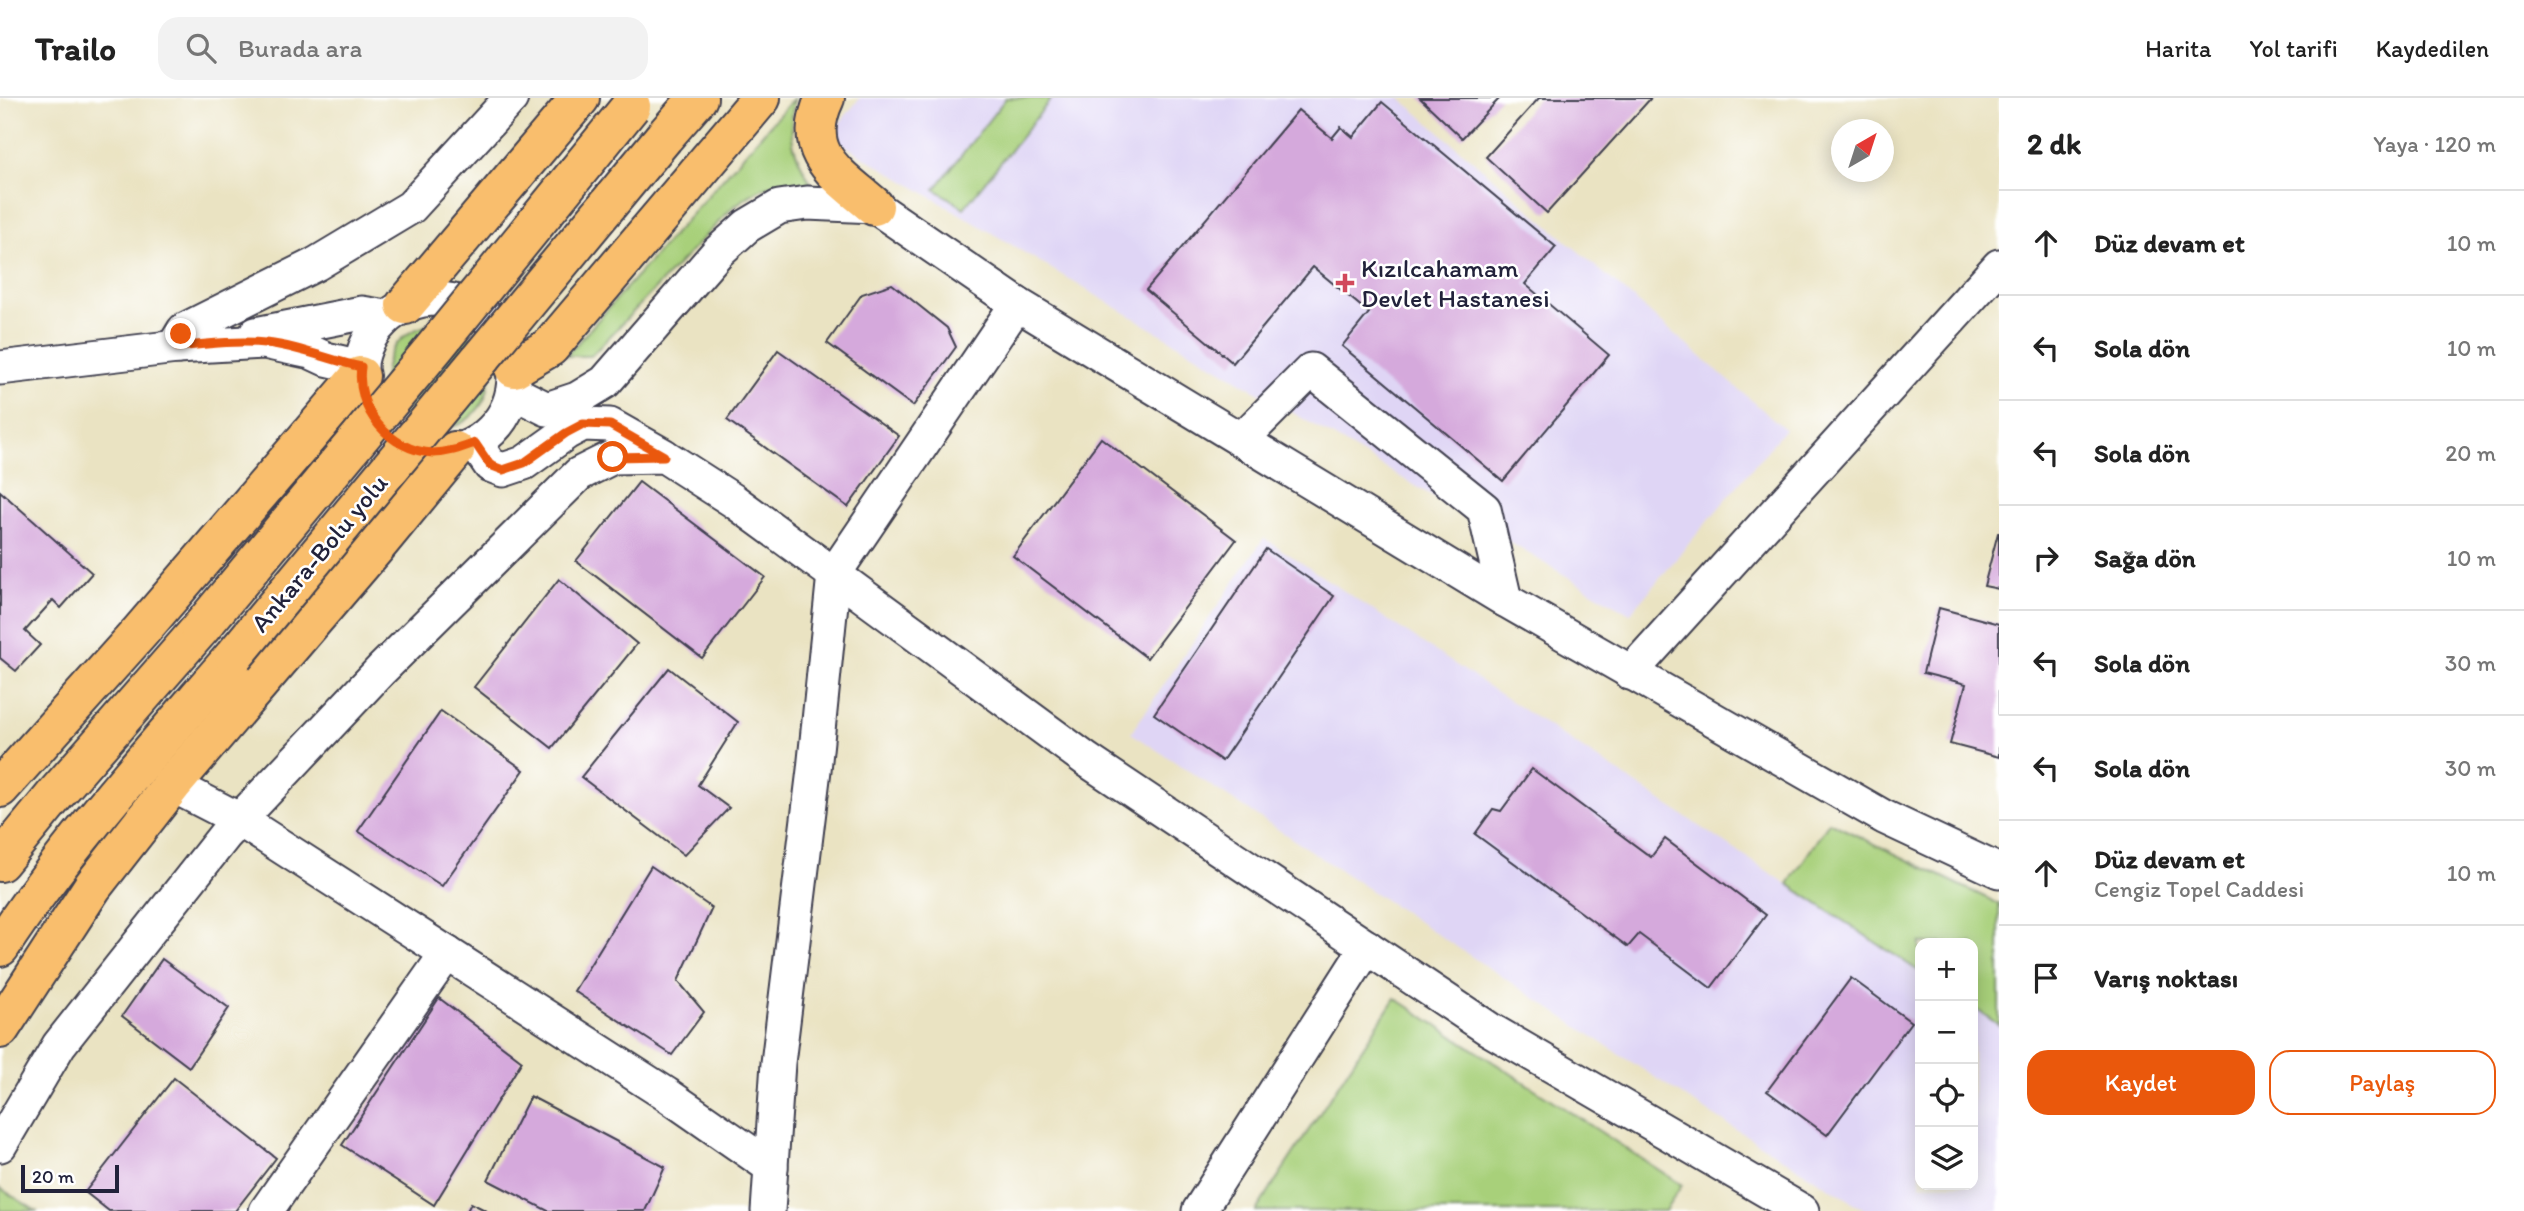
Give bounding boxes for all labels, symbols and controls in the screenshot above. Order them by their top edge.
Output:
search box [158,17,648,80]
text: Trailo [35,29,116,68]
icon: search [182,29,220,67]
text: Burada ara [238,32,362,64]
text: Harita [2145,34,2211,63]
text: Yol tarifi [2249,34,2338,63]
text: Kaydedilen [2376,34,2489,63]
north arrow [1831,119,1894,182]
text: 2 dk [2027,125,2081,162]
text: Yaya · 120 m [2373,130,2496,158]
icon: ahead [2027,224,2065,262]
text: Düz devam et [2094,227,2245,259]
text: 10 m [2447,229,2496,257]
place label: Kızılcahamam Devlet Hastanesi [1361,252,1550,314]
marker: Kızılcahamam Devlet Hastanesi [1335,273,1355,293]
route end [165,318,196,349]
icon: left [2027,329,2065,367]
text: Sola dön [2094,332,2190,364]
text: 10 m [2447,334,2496,362]
icon: left [2027,434,2065,472]
text: Sola dön [2094,437,2190,469]
text: 20 m [2445,439,2496,467]
route start [597,441,628,472]
street label: Ankara-Bolu yolu [244,467,394,639]
icon: right [2027,539,2065,577]
text: Sağa dön [2094,542,2196,574]
text: 10 m [2447,544,2496,572]
icon: left [2027,644,2065,682]
text: Sola dön [2094,647,2190,679]
text: 30 m [2445,649,2496,677]
icon: left [2027,749,2065,787]
text: Sola dön [2094,752,2190,784]
text: 30 m [2445,754,2496,782]
text: Düz devam et [2094,843,2245,875]
icon: ahead [2027,854,2065,892]
text: 10 m [2447,859,2496,887]
text: Cengiz Topel Caddesi [2094,875,2304,903]
map controls [1915,938,1978,1190]
button: + [1915,938,1978,1001]
icon: arrive [2027,959,2065,997]
text: Varış noktası [2094,962,2238,994]
button: − [1915,1001,1978,1064]
button: Kaydet [2027,1050,2255,1115]
button: Paylaş [2269,1050,2496,1115]
button: locate [1915,1064,1978,1127]
button: layers [1915,1127,1978,1190]
scale bar [21,1162,119,1194]
text: 20 m [32,1165,74,1188]

